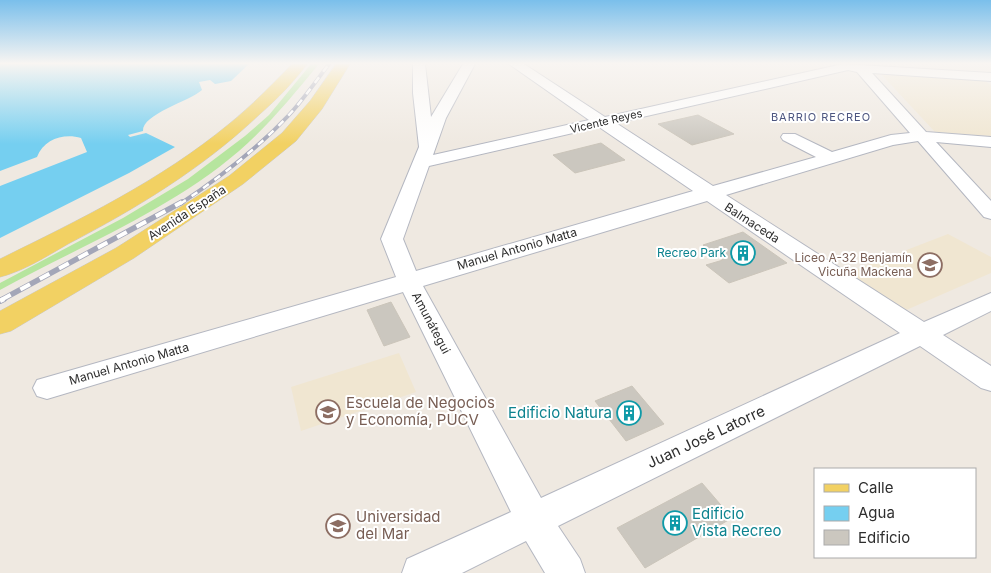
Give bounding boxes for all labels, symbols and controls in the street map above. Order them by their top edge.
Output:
street label: Vicente Reyes [568,106,644,136]
district label: BARRIO RECREO [771,110,871,124]
street label: Avenida España [145,182,229,243]
street label: Balmaceda [722,199,783,246]
street label: Manuel Antonio Matta [455,224,578,273]
building icon: Recreo Park [730,240,756,266]
place label: Recreo Park [657,245,726,260]
place label: Liceo A-32 Benjamín Vicuña Mackena [794,250,912,279]
school or university icon: Liceo A-32 Benjamín Vicuña Mackena [917,252,943,278]
street label: Amunátegui [409,289,454,356]
street label: Manuel Antonio Matta [67,339,190,388]
place label: Escuela de Negocios y Economía, PUCV [346,393,495,429]
school or university icon: Escuela de Negocios y Economía, PUCV [315,399,341,425]
building icon: Edificio Natura [616,400,642,426]
street label: Juan José Latorre [644,401,768,472]
place label: Edificio Natura [508,403,612,422]
legend [814,468,976,558]
text: Calle [858,478,893,497]
text: Agua [858,503,895,522]
place label: Edificio Vista Recreo [692,504,781,540]
place label: Universidad del Mar [356,507,441,543]
building icon: Edificio Vista Recreo [662,510,688,536]
school or university icon: Universidad del Mar [325,513,351,539]
text: Edificio [858,528,910,547]

